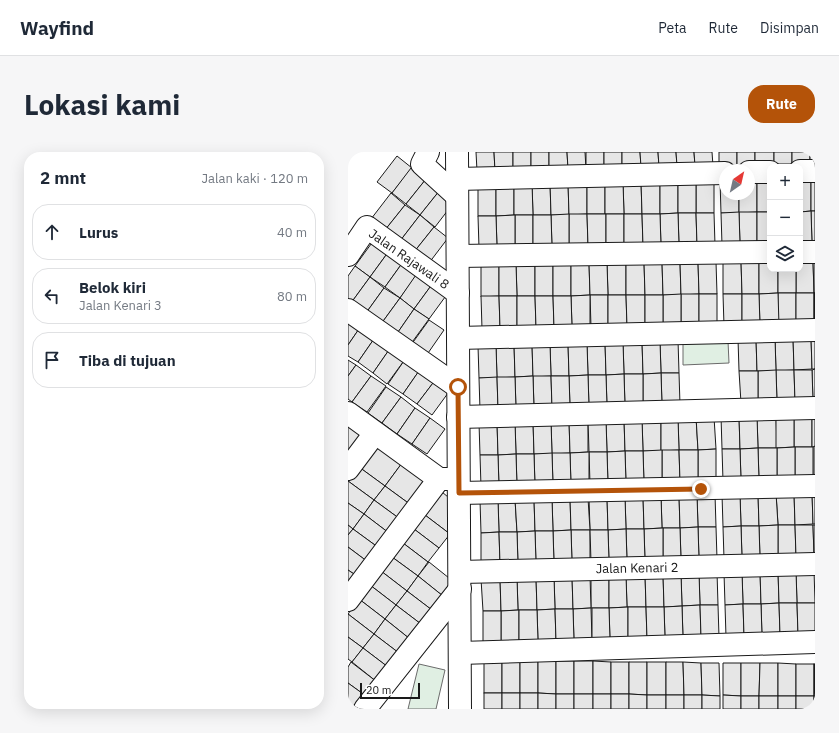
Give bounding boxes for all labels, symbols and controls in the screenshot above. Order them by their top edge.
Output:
text: Wayfind [20,16,94,40]
text: Peta [658,19,687,37]
text: Rute [709,19,738,37]
text: Disimpan [760,19,819,37]
button: Rute [748,85,815,123]
text: Lokasi kami [24,86,180,123]
north arrow [719,164,755,200]
map controls [767,164,803,272]
button: + [767,164,803,200]
text: 2 mnt [40,167,86,189]
text: Jalan kaki · 120 m [201,170,308,187]
button: − [767,200,803,236]
icon: ahead [41,221,63,243]
text: Lurus [79,223,118,242]
text: 40 m [277,224,307,241]
street label: Jalan Rajawali 8 [366,225,453,293]
button: layers [767,236,803,272]
text: Belok kiri [79,278,146,297]
icon: left [41,285,63,307]
text: 80 m [277,288,307,305]
text: Jalan Kenari 3 [79,297,162,314]
icon: arrive [41,349,63,371]
text: Tiba di tujuan [79,351,176,370]
route start [449,378,467,396]
route end [692,480,710,498]
street label: Jalan Kenari 2 [595,559,679,577]
scale bar [360,681,420,700]
text: 20 m [366,683,391,697]

